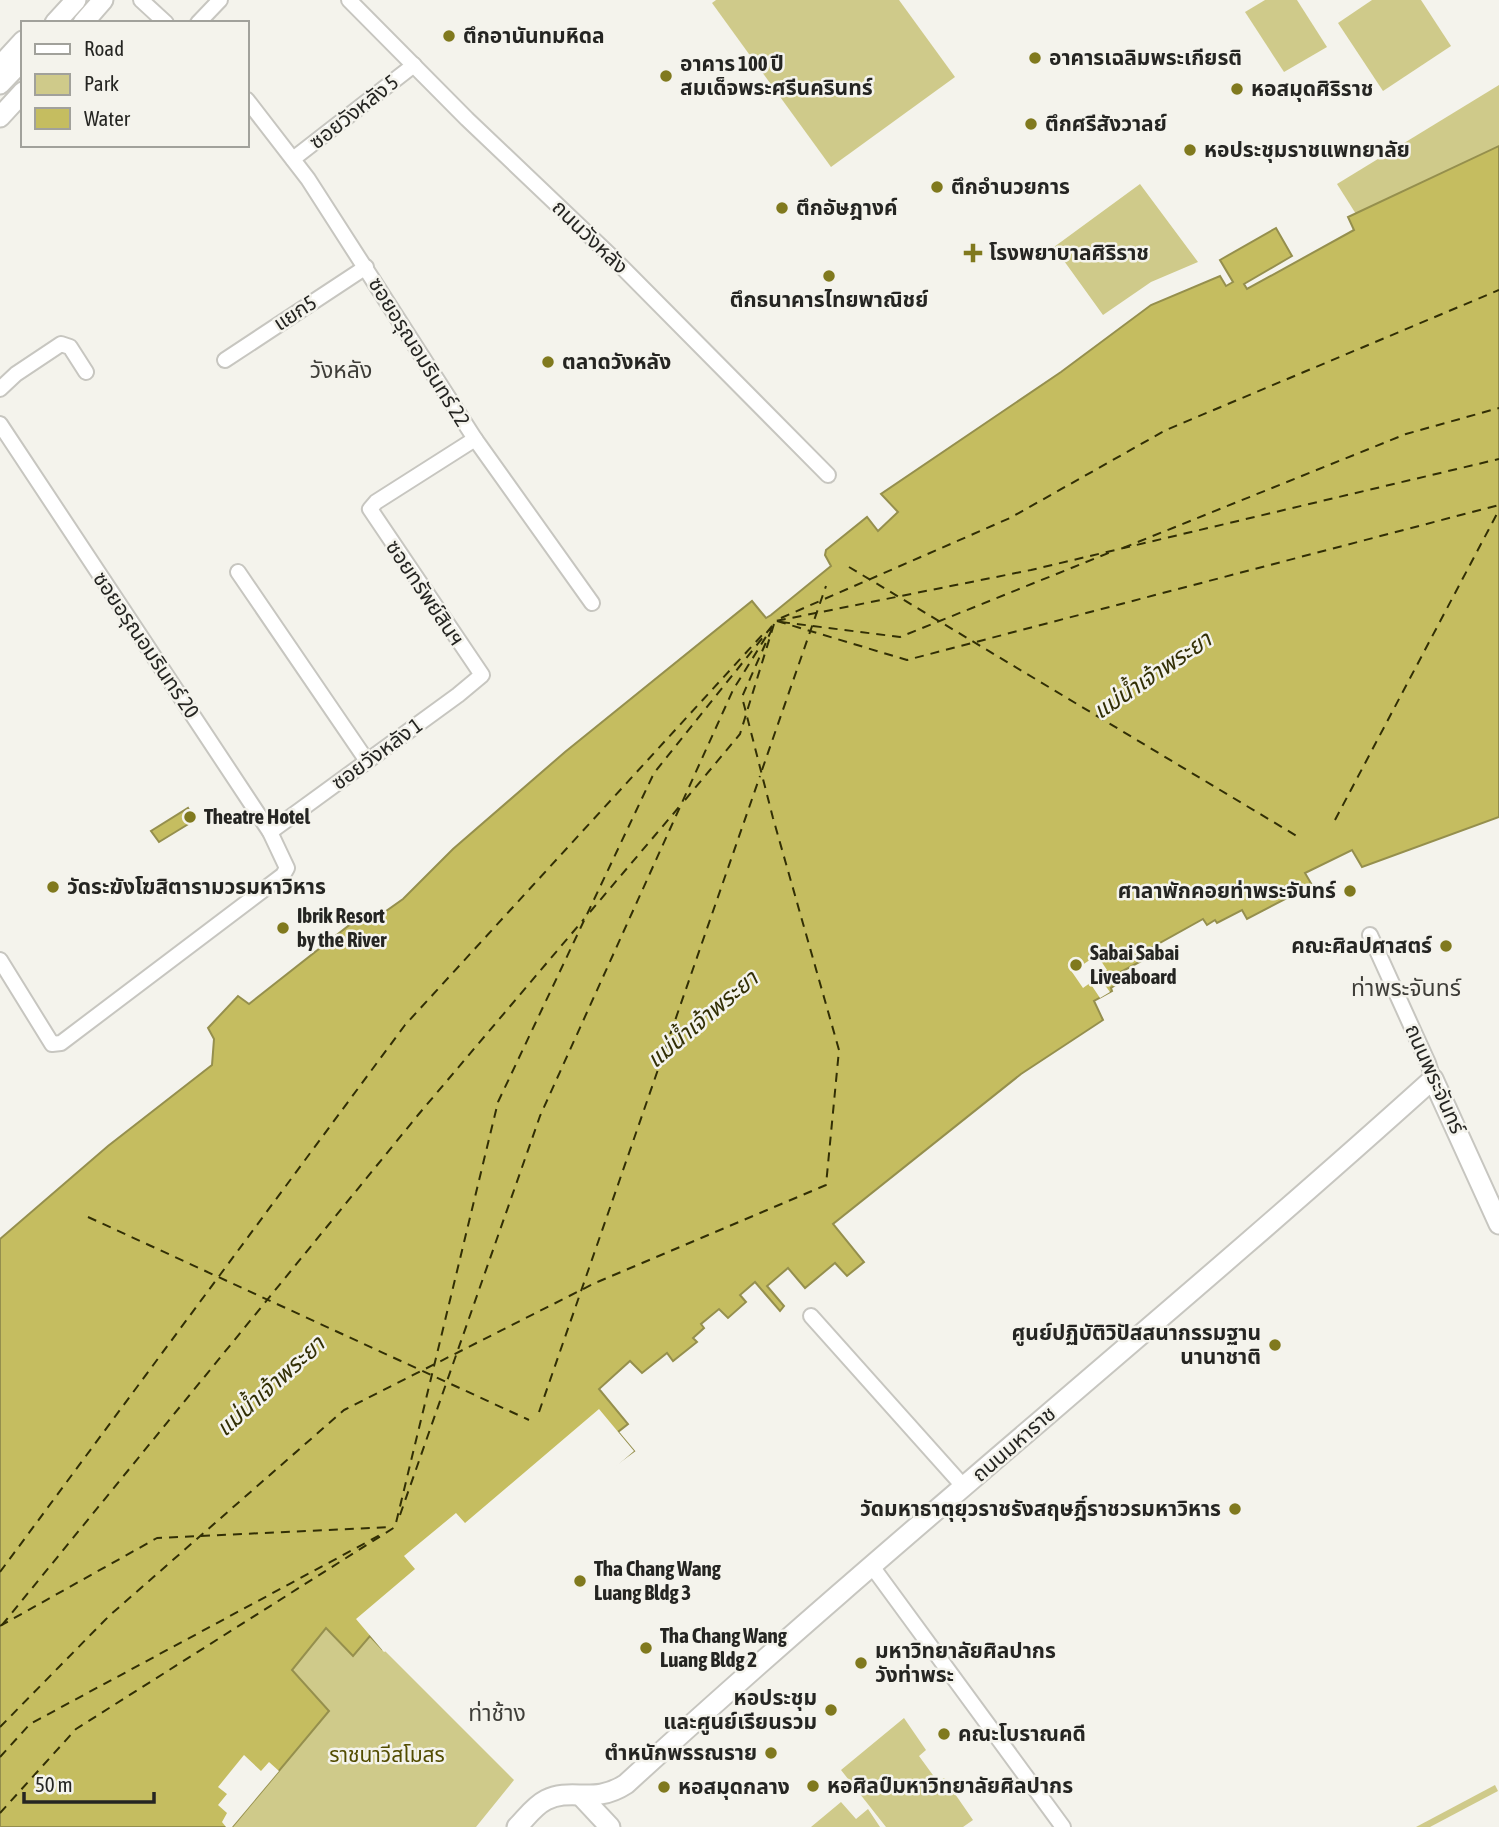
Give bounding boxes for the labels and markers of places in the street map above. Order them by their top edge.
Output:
place label: ตึกอานันทมหิดล [463,23,605,47]
marker: ตึกอานันทมหิดล [441,28,457,44]
place label: อาคารเฉลิมพระเกียรติ [1049,45,1242,69]
marker: อาคารเฉลิมพระเกียรติ [1027,50,1043,66]
place label: อาคาร 100 ปี สมเด็จพระศรีนครินทร์ [680,51,873,99]
marker: อาคาร 100 ปี สมเด็จพระศรีนครินทร์ [658,68,674,84]
place label: หอสมุดศิริราช [1251,76,1373,102]
marker: หอสมุดศิริราช [1229,81,1245,97]
place label: ตึกศรีสังวาลย์ [1045,111,1167,135]
marker: ตึกศรีสังวาลย์ [1023,116,1039,132]
place label: หอประชุมราชแพทยาลัย [1204,137,1410,163]
marker: หอประชุมราชแพทยาลัย [1182,142,1198,158]
place label: ตึกอำนวยการ [951,174,1070,198]
marker: ตึกอำนวยการ [929,179,945,195]
place label: ตึกอัษฎางค์ [796,195,898,220]
marker: ตึกอัษฎางค์ [774,200,790,216]
place label: โรงพยาบาลศิริราช [989,240,1149,264]
marker: โรงพยาบาลศิริราช [963,243,983,263]
marker: ตึกธนาคารไทยพาณิชย์ [821,268,837,284]
place label: ตึกธนาคารไทยพาณิชย์ [730,287,928,311]
place label: ตลาดวังหลัง [562,349,671,373]
marker: ตลาดวังหลัง [540,354,556,370]
place label: Theatre Hotel [204,804,310,828]
marker: Theatre Hotel [182,809,198,825]
place label: วัดระฆังโฆสิตารามวรมหาวิหาร [67,874,326,898]
place label: ศาลาพักคอยท่าพระจันทร์ [1118,878,1336,902]
marker: วัดระฆังโฆสิตารามวรมหาวิหาร [45,879,61,895]
marker: ศาลาพักคอยท่าพระจันทร์ [1342,883,1358,899]
place label: Ibrik Resort by the River [297,903,387,951]
marker: Ibrik Resort by the River [275,920,291,936]
place label: คณะศิลปศาสตร์ [1291,933,1432,957]
marker: คณะศิลปศาสตร์ [1438,938,1454,954]
place label: Sabai Sabai Liveaboard [1090,940,1179,988]
marker: Sabai Sabai Liveaboard [1068,957,1084,973]
place label: ศูนย์ปฏิบัติวิปัสสนากรรมฐาน นานาชาติ [1012,1320,1261,1368]
marker: ศูนย์ปฏิบัติวิปัสสนากรรมฐาน นานาชาติ [1267,1337,1283,1353]
place label: วัดมหาธาตุยุวราชรังสฤษฎิ์ราชวรมหาวิหาร [860,1495,1221,1522]
marker: วัดมหาธาตุยุวราชรังสฤษฎิ์ราชวรมหาวิหาร [1227,1501,1243,1517]
place label: Tha Chang Wang Luang Bldg 3 [594,1556,722,1604]
marker: Tha Chang Wang Luang Bldg 3 [572,1573,588,1589]
place label: Tha Chang Wang Luang Bldg 2 [660,1623,788,1671]
place label: มหาวิทยาลัยศิลปากร วังท่าพระ [875,1638,1056,1686]
marker: Tha Chang Wang Luang Bldg 2 [638,1640,654,1656]
marker: มหาวิทยาลัยศิลปากร วังท่าพระ [853,1655,869,1671]
place label: หอประชุม และศูนย์เรียนรวม [663,1685,817,1735]
marker: หอประชุม และศูนย์เรียนรวม [823,1702,839,1718]
place label: คณะโบราณคดี [958,1721,1086,1745]
marker: คณะโบราณคดี [936,1726,952,1742]
place label: ตำหนักพรรณราย [605,1740,757,1764]
marker: ตำหนักพรรณราย [763,1745,779,1761]
place label: หอศิลป์มหาวิทยาลัยศิลปากร [827,1773,1073,1797]
place label: หอสมุดกลาง [678,1774,790,1800]
marker: หอศิลป์มหาวิทยาลัยศิลปากร [805,1778,821,1794]
marker: หอสมุดกลาง [656,1779,672,1795]

